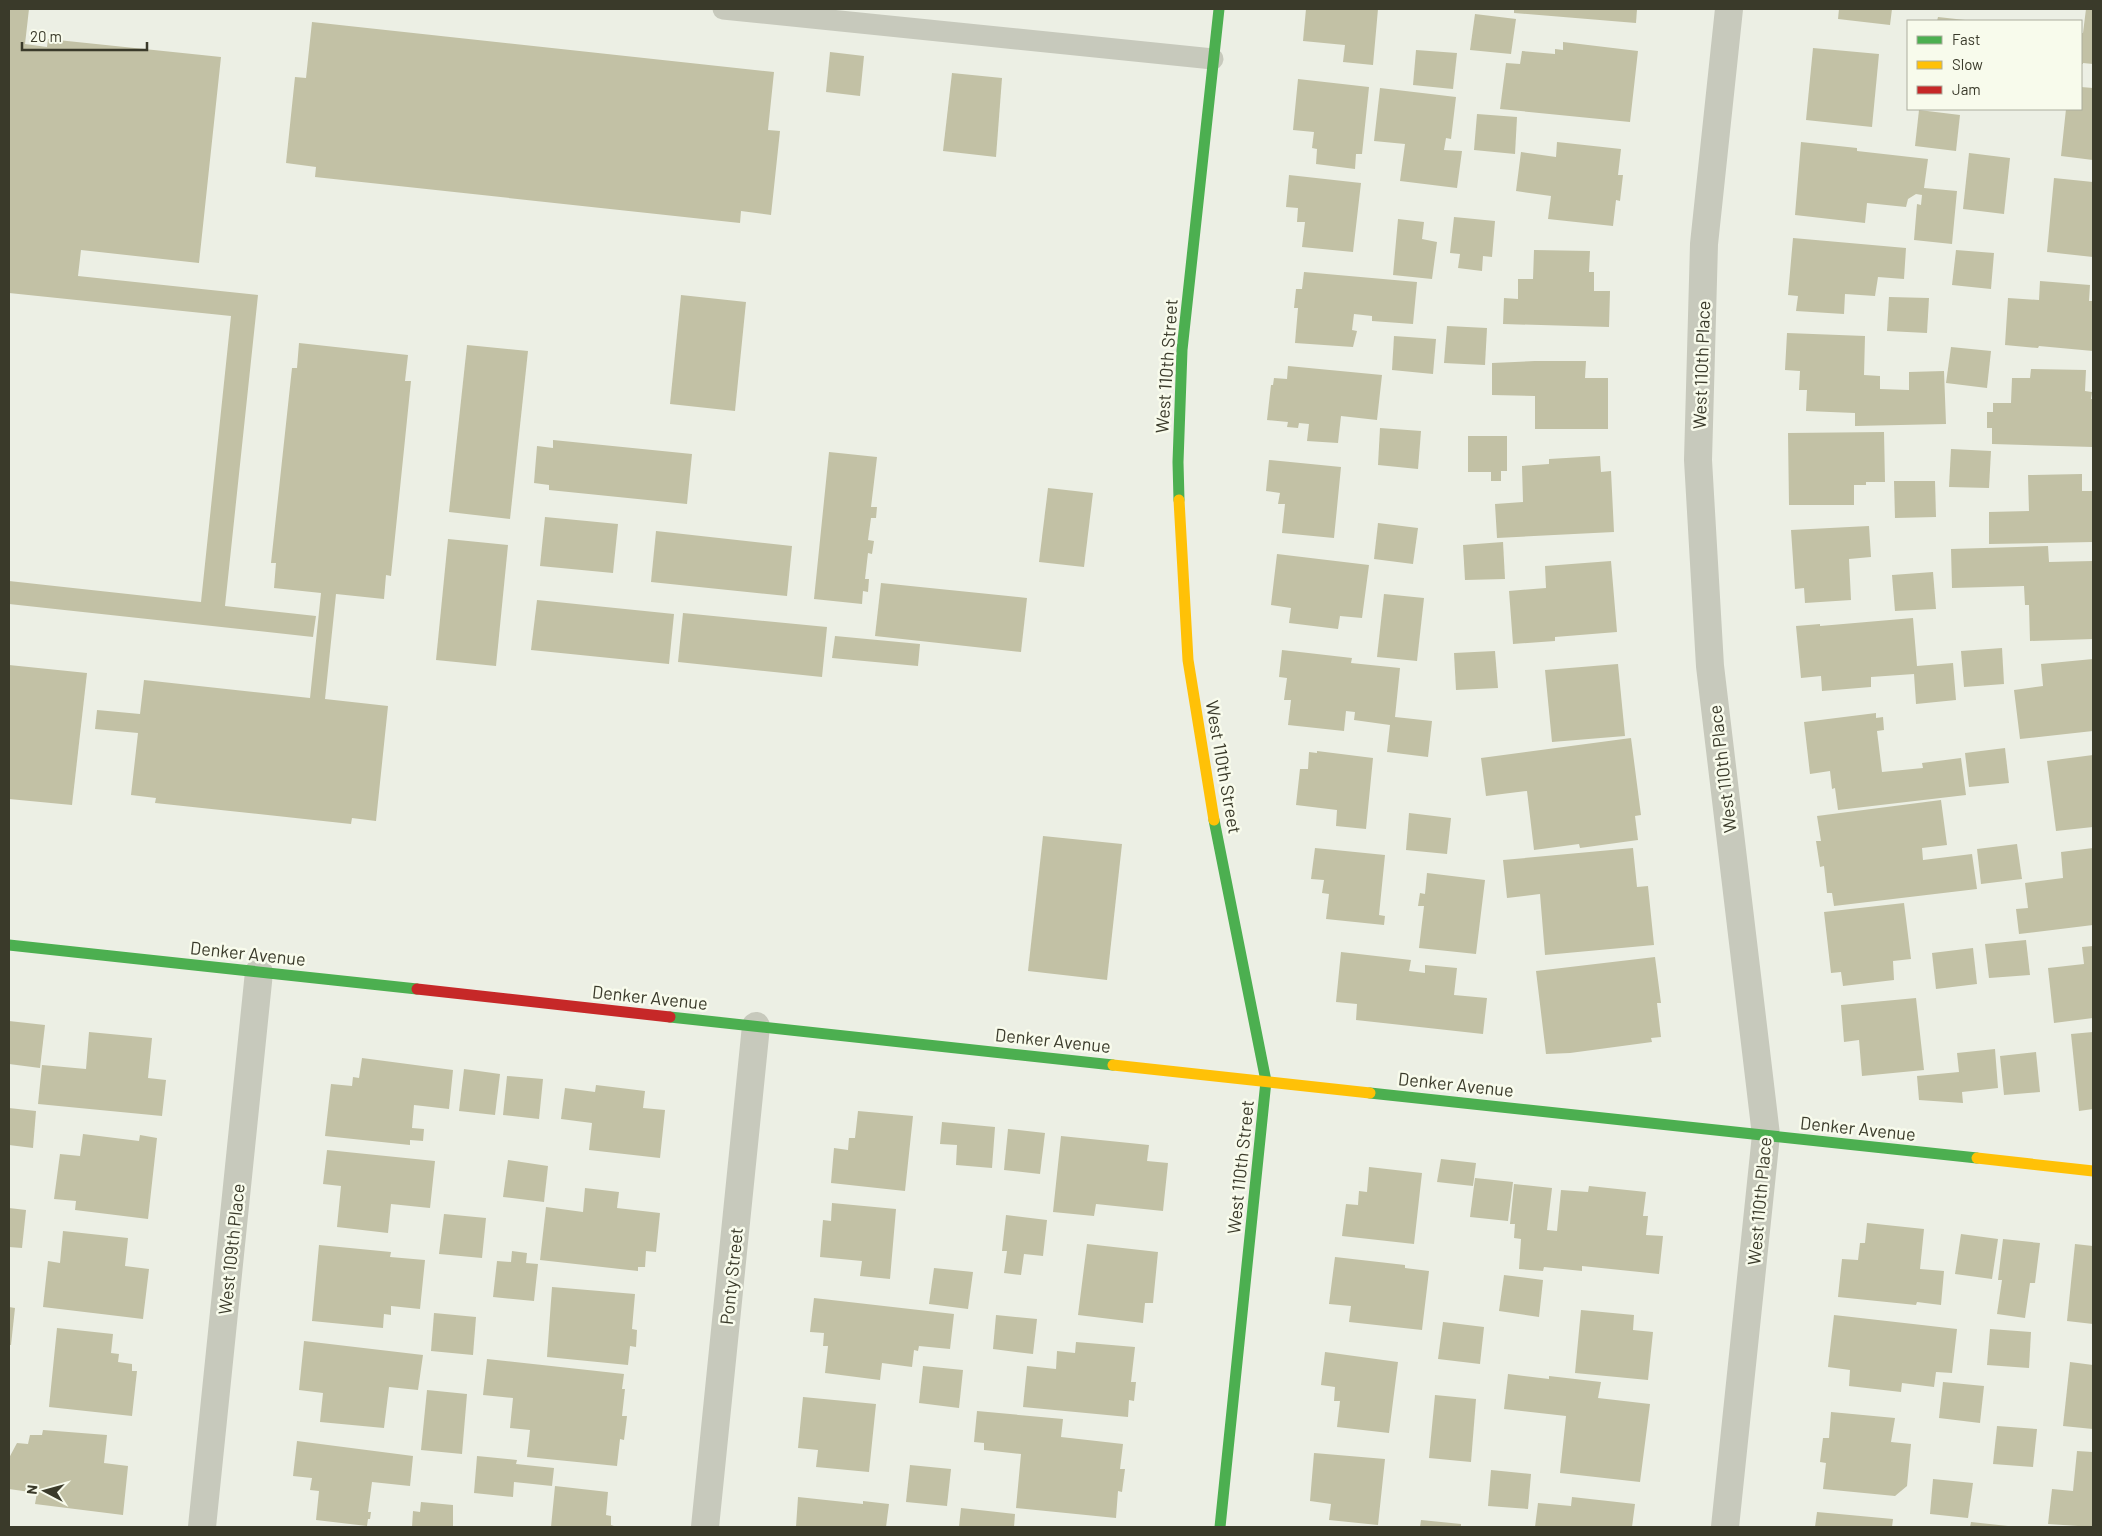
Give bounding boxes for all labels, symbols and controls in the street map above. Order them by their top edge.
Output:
scale bar [22,20,148,52]
legend [1907,20,2082,110]
text: 20 m [30,27,62,45]
text: Fast [1952,30,1980,48]
text: Slow [1952,55,1983,73]
text: Jam [1952,80,1981,98]
street label: West 110th Street [1150,298,1182,434]
street label: West 110th Place [1688,300,1714,430]
street label: West 110th Street [1201,699,1247,835]
street label: West 110th Place [1703,704,1741,834]
street label: Denker Avenue [189,936,307,970]
street label: Denker Avenue [591,980,709,1014]
street label: Denker Avenue [994,1023,1112,1057]
street label: Denker Avenue [1397,1067,1515,1101]
street label: West 110th Street [1222,1099,1258,1235]
street label: Denker Avenue [1799,1111,1917,1145]
street label: West 110th Place [1742,1136,1776,1266]
street label: West 109th Place [213,1182,249,1316]
street label: Ponty Street [715,1226,747,1326]
north arrow [20,1466,70,1516]
text: N [23,1484,41,1495]

